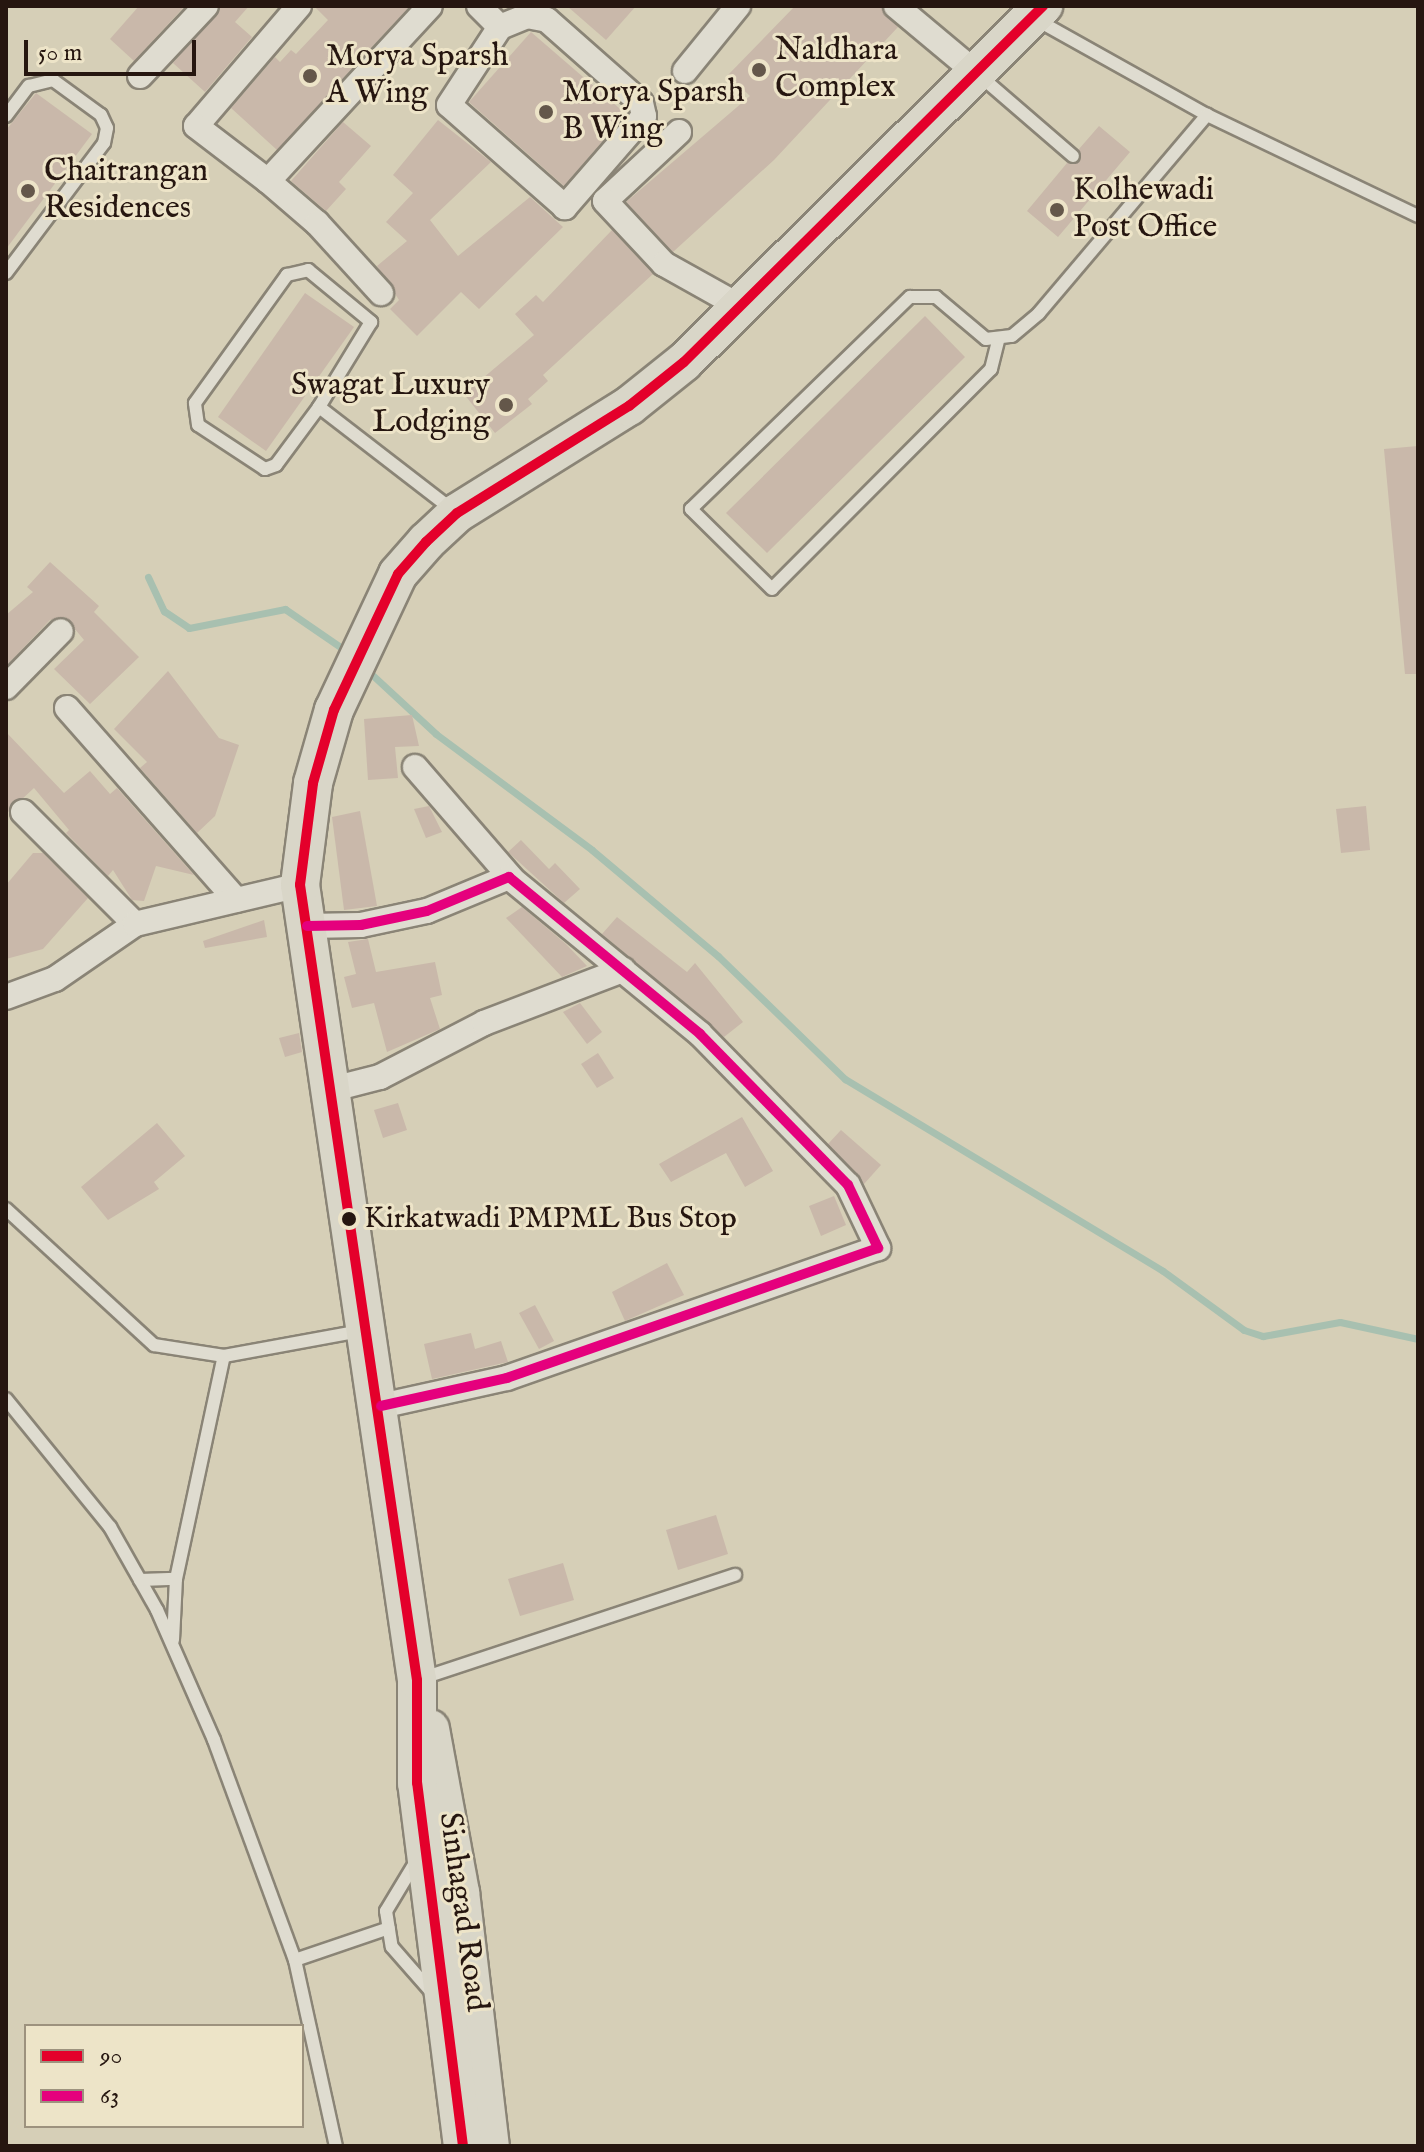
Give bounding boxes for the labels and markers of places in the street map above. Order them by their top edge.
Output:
place label: Naldhara Complex [775,33,898,108]
place label: Morya Sparsh A Wing [326,39,509,114]
marker: Naldhara Complex [750,61,768,79]
marker: Morya Sparsh A Wing [301,67,319,85]
place label: Morya Sparsh B Wing [562,75,745,150]
marker: Morya Sparsh B Wing [537,103,555,121]
place label: Chaitrangan Residences [44,154,208,229]
place label: Kolhewadi Post Office [1073,173,1217,248]
marker: Chaitrangan Residences [19,182,37,200]
marker: Kolhewadi Post Office [1048,201,1066,219]
place label: Swagat Luxury Lodging [291,368,490,443]
marker: Swagat Luxury Lodging [497,396,515,414]
place label: Kirkatwadi PMPML Bus Stop [364,1201,737,1237]
marker: Kirkatwadi PMPML Bus Stop [341,1211,357,1227]

